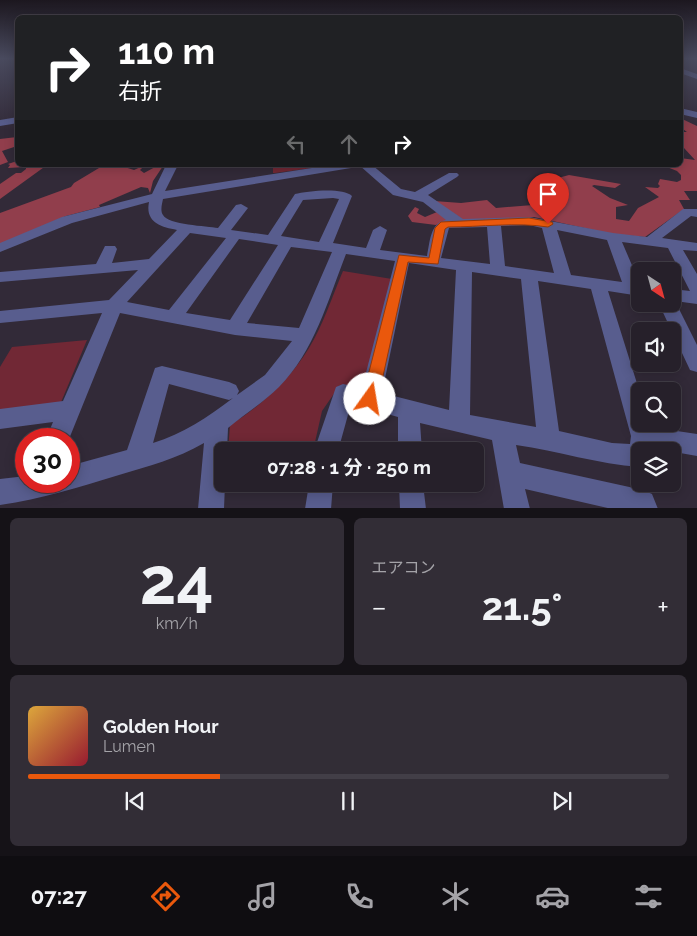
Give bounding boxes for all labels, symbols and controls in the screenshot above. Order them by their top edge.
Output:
text: 110 m [118,31,215,72]
icon: right [35,35,100,100]
text: 右折 [118,78,162,104]
icon: left [282,130,310,158]
icon: ahead [335,130,363,158]
icon: right [388,130,416,158]
pin [527,173,569,224]
icon: arrive [534,180,562,208]
north arrow [631,262,681,312]
map controls [631,262,681,492]
button: sound [631,322,681,372]
position arrow [343,372,395,424]
button: search [631,382,681,432]
speed limit sign: 30 [15,428,80,493]
button: layers [631,442,681,492]
text: 07:28 · 1 分 · 250 m [267,456,431,478]
text: 24 [140,543,214,619]
text: エアコン [372,558,436,577]
text: 21.5° [482,584,562,629]
text: − [372,591,387,624]
text: + [657,591,669,624]
text: km/h [156,614,198,633]
text: Golden Hour [103,715,219,737]
text: Lumen [103,737,155,756]
icon: previous [121,787,149,815]
icon: pause [334,787,362,815]
icon: next [548,787,576,815]
icon: directions [148,879,183,914]
icon: music [245,879,280,914]
icon: phone [342,879,377,914]
icon: climate [438,879,473,914]
icon: car [535,879,570,914]
icon: filters [631,879,666,914]
text: 07:27 [31,883,87,909]

